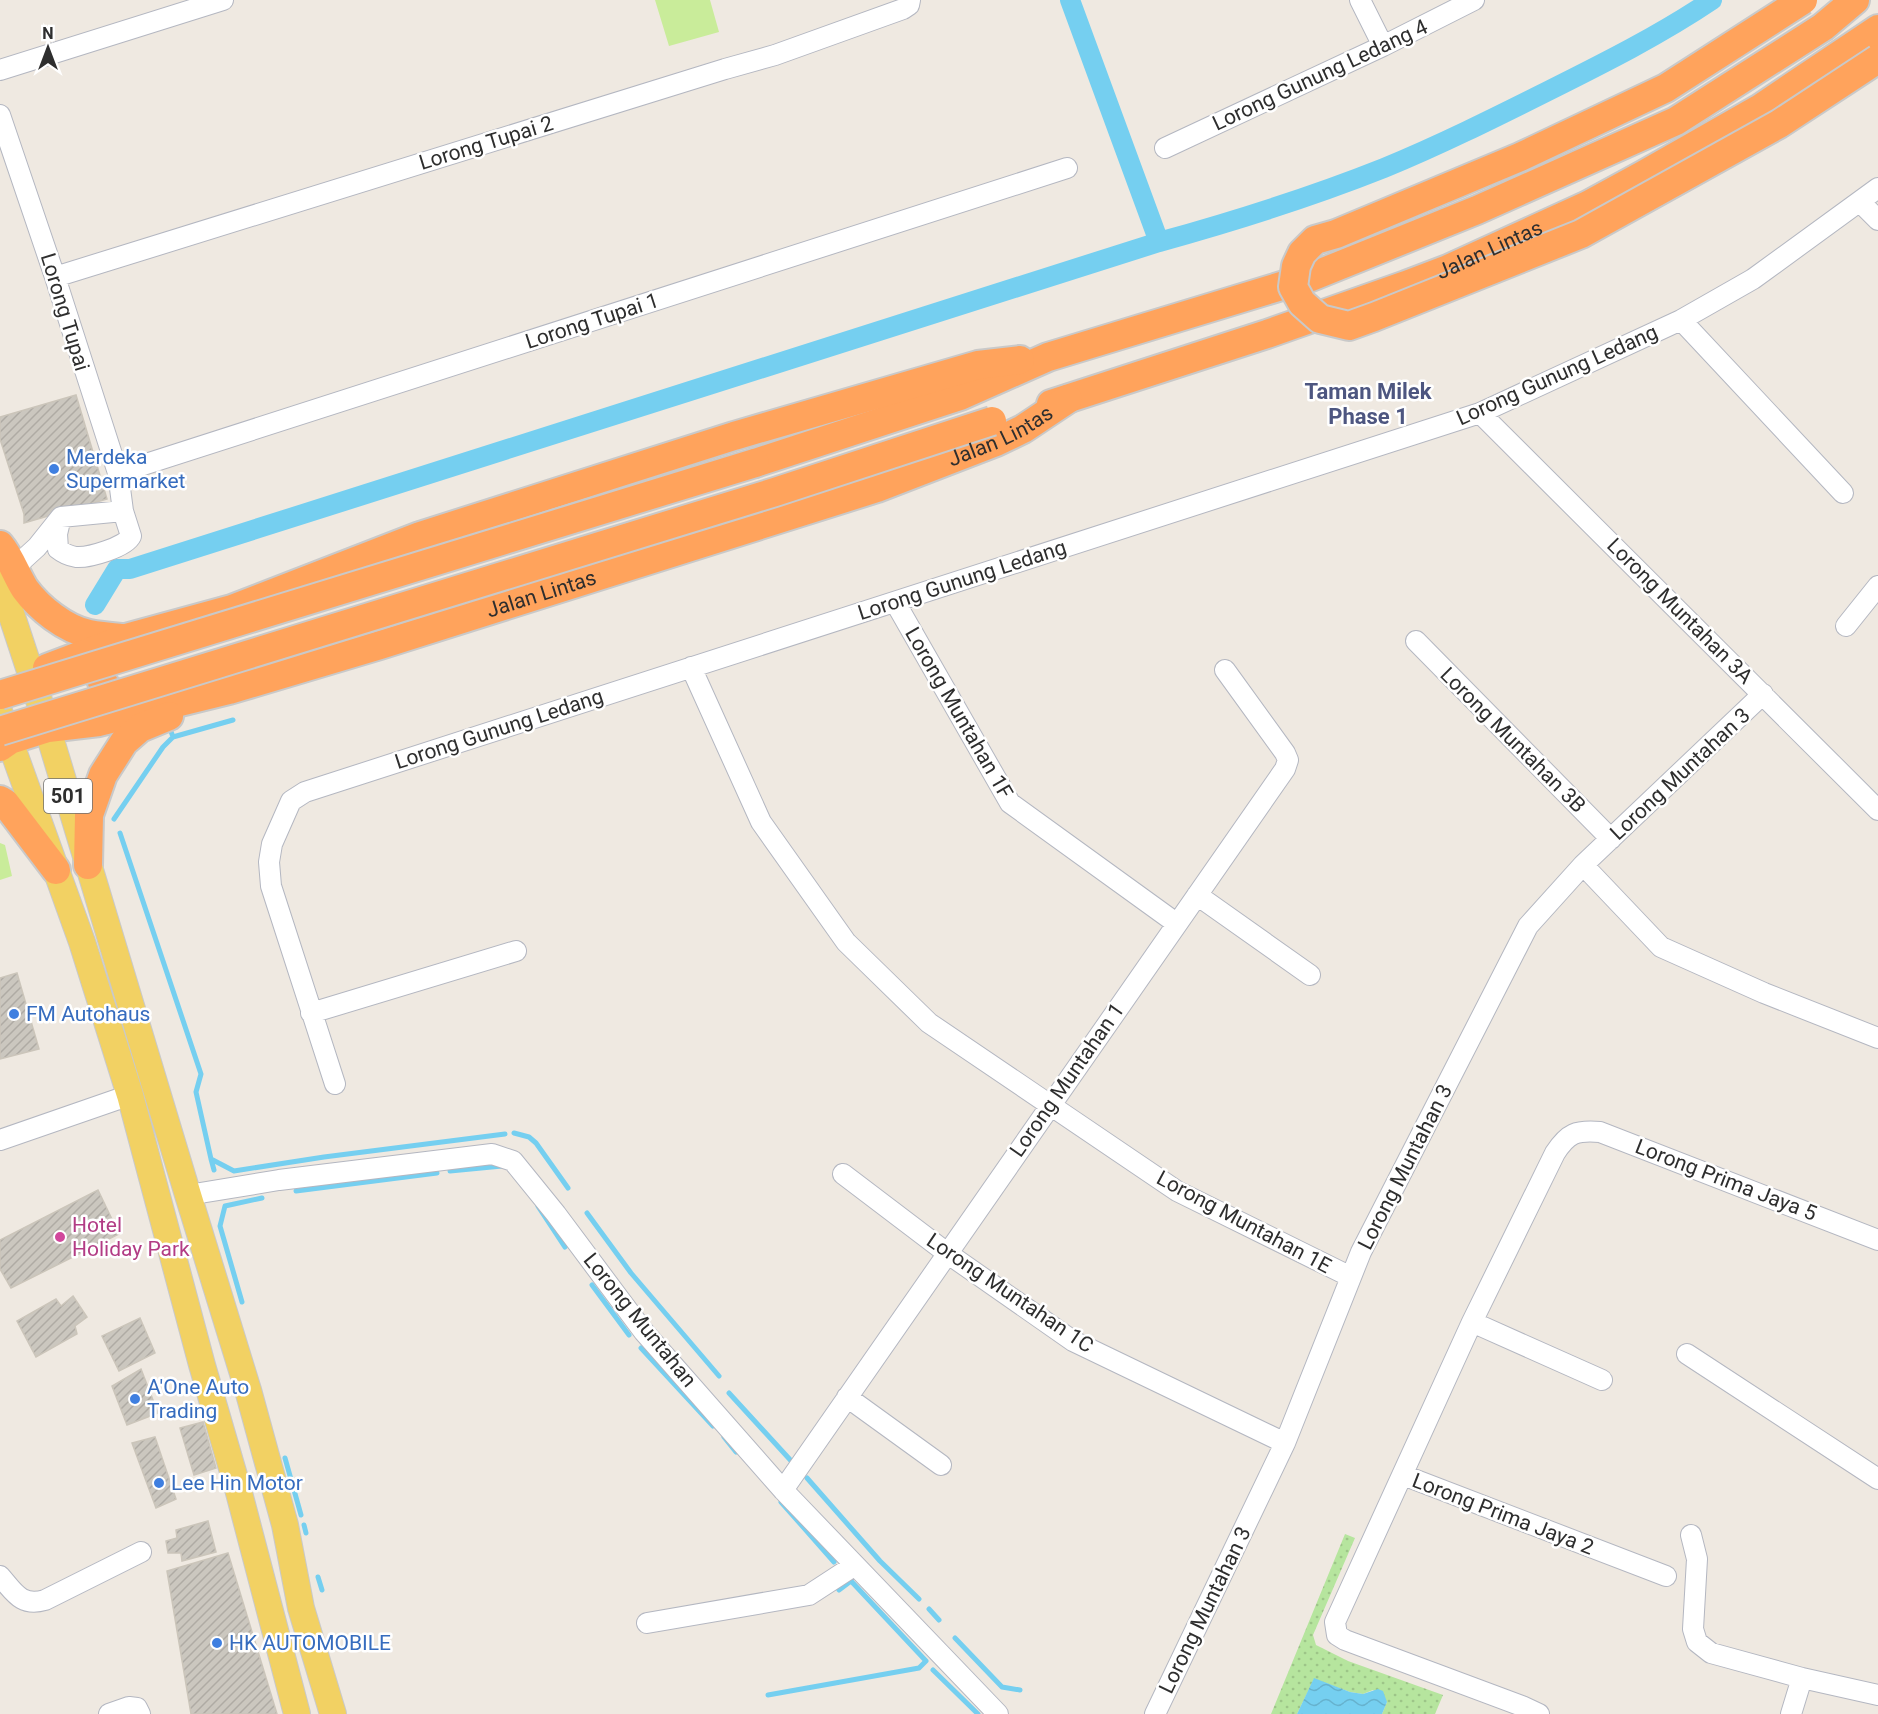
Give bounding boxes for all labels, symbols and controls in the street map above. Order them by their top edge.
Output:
street label: Lorong Gunung Ledang 4 [1209,14,1432,135]
north arrow [18,18,78,78]
text: N [42,24,54,43]
street label: Lorong Tupai 2 [416,111,556,175]
street label: Jalan Lintas [1433,216,1546,284]
street label: Lorong Tupai [36,250,94,374]
street label: Lorong Tupai 1 [522,288,662,354]
street label: Lorong Gunung Ledang [1453,320,1661,430]
district label: Taman Milek Phase 1 [1305,379,1432,429]
street label: Jalan Lintas [945,401,1057,471]
place label: Merdeka Supermarket [66,445,186,493]
marker: Merdeka Supermarket [47,462,61,476]
street label: Lorong Muntahan 3A [1602,533,1758,689]
street label: Lorong Gunung Ledang [855,535,1069,625]
street label: Jalan Lintas [484,565,599,623]
street label: Lorong Muntahan 1F [900,623,1018,803]
street label: Lorong Muntahan 3B [1435,662,1591,818]
street label: Lorong Gunung Ledang [392,684,606,774]
street label: Lorong Muntahan 3 [1605,703,1755,845]
road number: 501 [44,779,92,813]
street label: Lorong Muntahan 1 [1005,999,1129,1161]
place label: FM Autohaus [26,1002,150,1026]
marker: FM Autohaus [7,1007,21,1021]
street label: Lorong Muntahan 3 [1353,1080,1457,1254]
street label: Lorong Prima Jaya 5 [1632,1134,1820,1226]
street label: Lorong Muntahan 1E [1153,1166,1335,1278]
place label: Hotel Holiday Park [72,1213,190,1261]
street label: Lorong Muntahan 1C [922,1228,1098,1358]
marker: Hotel Holiday Park [53,1230,67,1244]
street label: Lorong Muntahan [579,1248,701,1392]
place label: A'One Auto Trading [147,1375,249,1423]
marker: A'One Auto Trading [128,1392,142,1406]
street label: Lorong Prima Jaya 2 [1409,1468,1597,1560]
place label: Lee Hin Motor [171,1471,303,1495]
marker: Lee Hin Motor [152,1476,166,1490]
street label: Lorong Muntahan 3 [1154,1523,1256,1697]
place label: HK AUTOMOBILE [229,1631,391,1655]
marker: HK AUTOMOBILE [210,1636,224,1650]

